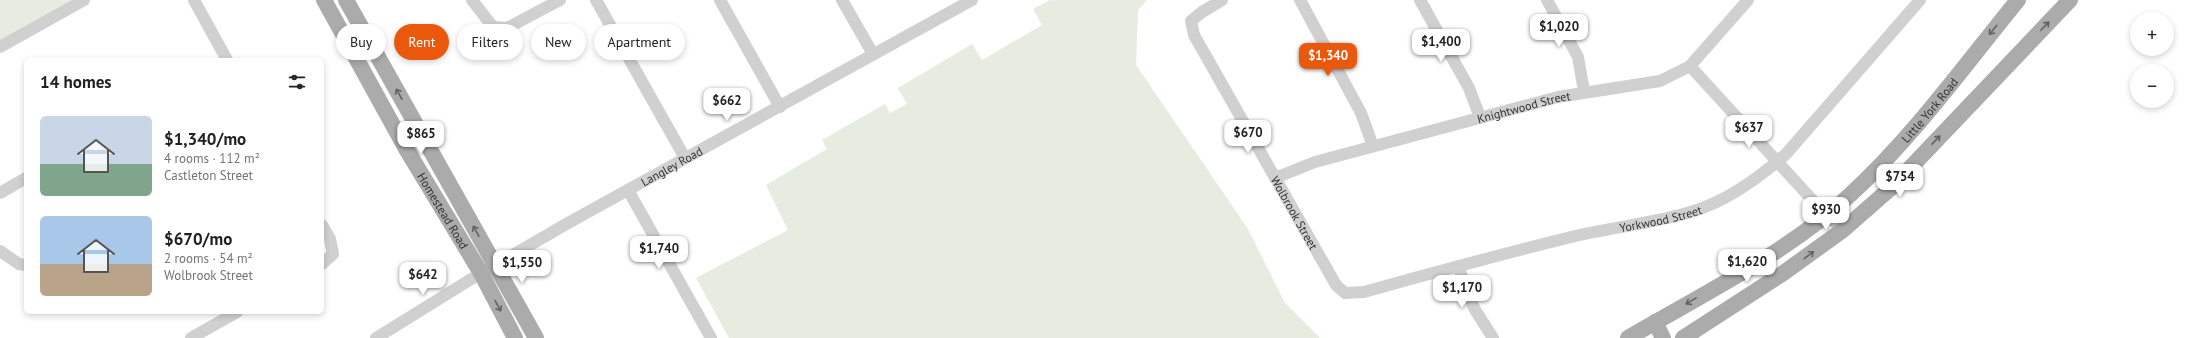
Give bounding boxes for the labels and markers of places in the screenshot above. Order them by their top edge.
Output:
pin: $1,020 [1526,14,1592,48]
pin: $1,400 [1408,29,1474,63]
pin: $1,340 [1295,43,1361,77]
pin: $662 [703,88,751,122]
pin: $637 [1725,115,1773,149]
pin: $670 [1224,120,1272,154]
pin: $865 [397,121,445,155]
pin: $754 [1876,164,1924,198]
pin: $930 [1802,197,1850,231]
pin: $1,740 [626,236,692,270]
pin: $1,620 [1714,249,1780,283]
pin: $1,550 [489,250,555,284]
pin: $642 [399,262,447,296]
pin: $1,170 [1429,275,1495,309]

